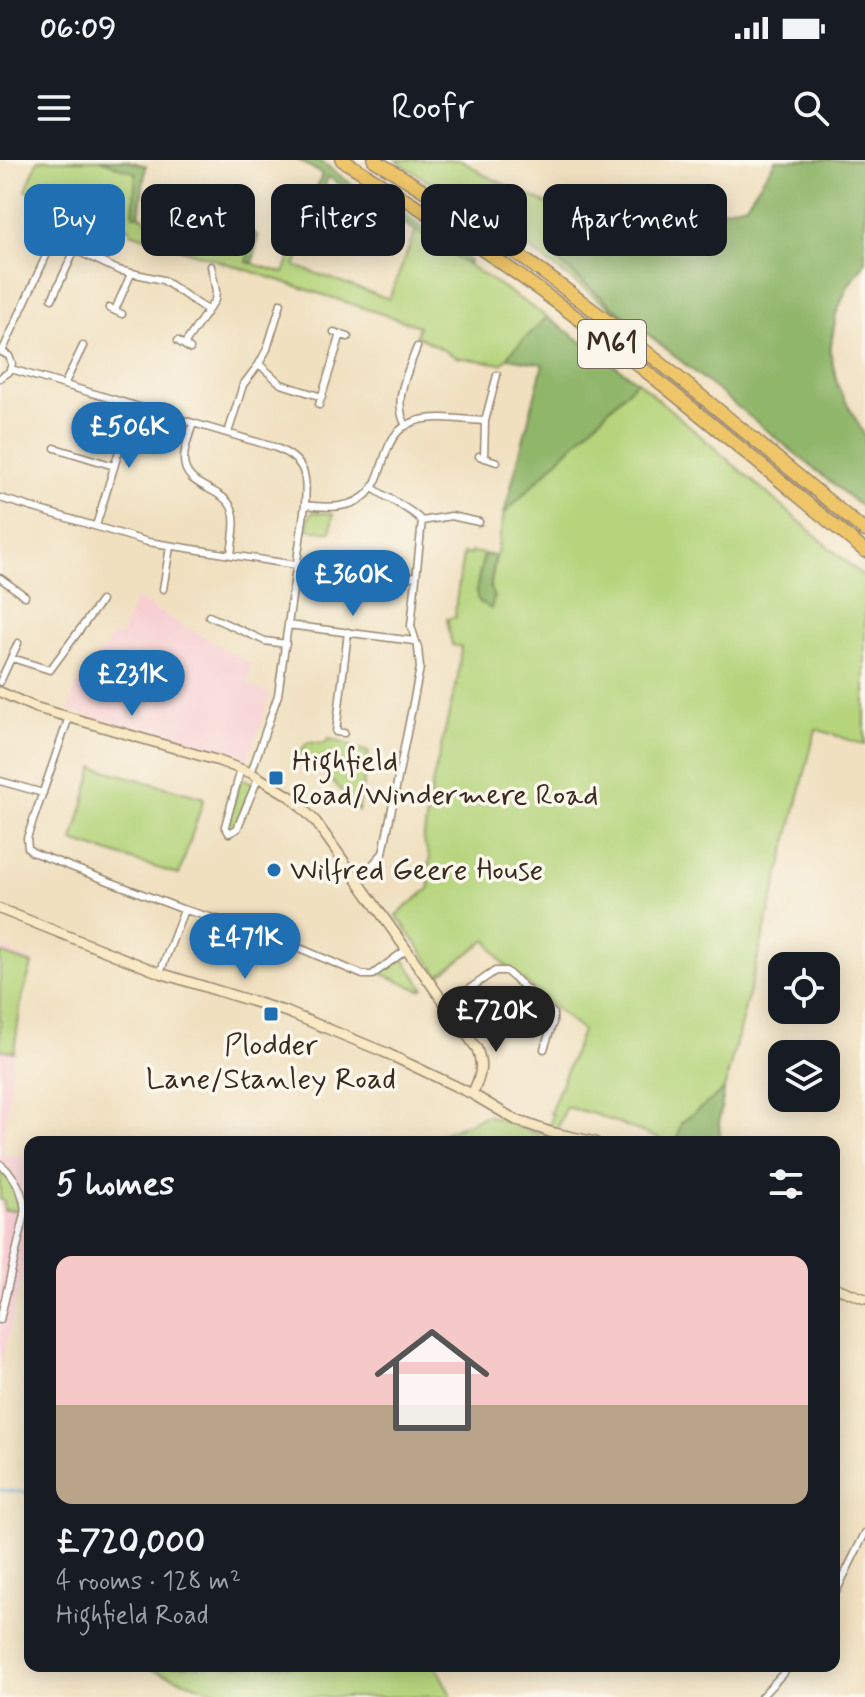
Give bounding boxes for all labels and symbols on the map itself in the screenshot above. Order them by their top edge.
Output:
road number: M61 [578,320,646,368]
pin: £506K [73,402,185,470]
pin: £360K [297,550,409,618]
pin: £231K [76,650,188,718]
place label: Highfield Road/Windermere Road [292,742,598,815]
marker: Highfield Road/Windermere Road [267,769,285,787]
place label: Wilfred Geere House [290,851,543,890]
marker: Wilfred Geere House [265,861,283,879]
pin: £471K [189,913,301,981]
pin: £720K [440,986,552,1054]
marker: Plodder Lane/Stanley Road [262,1005,280,1023]
place label: Plodder Lane/Stanley Road [146,1026,396,1099]

